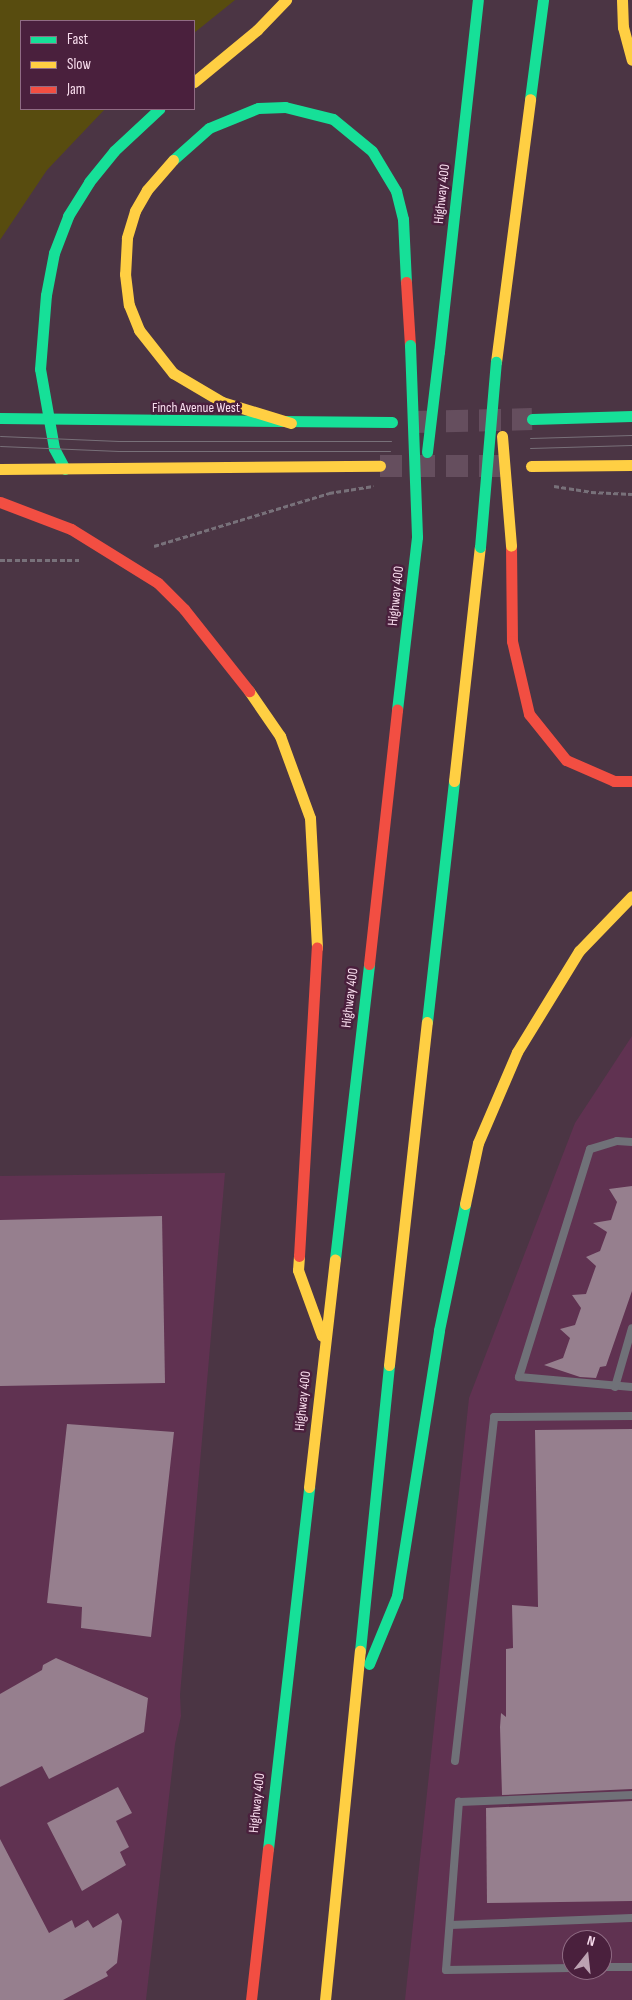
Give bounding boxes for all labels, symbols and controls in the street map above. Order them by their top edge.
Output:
legend [20,20,195,110]
text: Fast [67,30,88,49]
text: Slow [67,55,91,74]
text: Jam [67,80,85,99]
street label: Highway 400 [430,163,454,225]
street label: Finch Avenue West [152,400,240,416]
street label: Highway 400 [384,565,408,627]
street label: Highway 400 [338,967,362,1029]
street label: Highway 400 [291,1370,315,1432]
street label: Highway 400 [245,1772,269,1834]
north arrow [562,1930,612,1980]
text: N [585,1932,597,1950]

